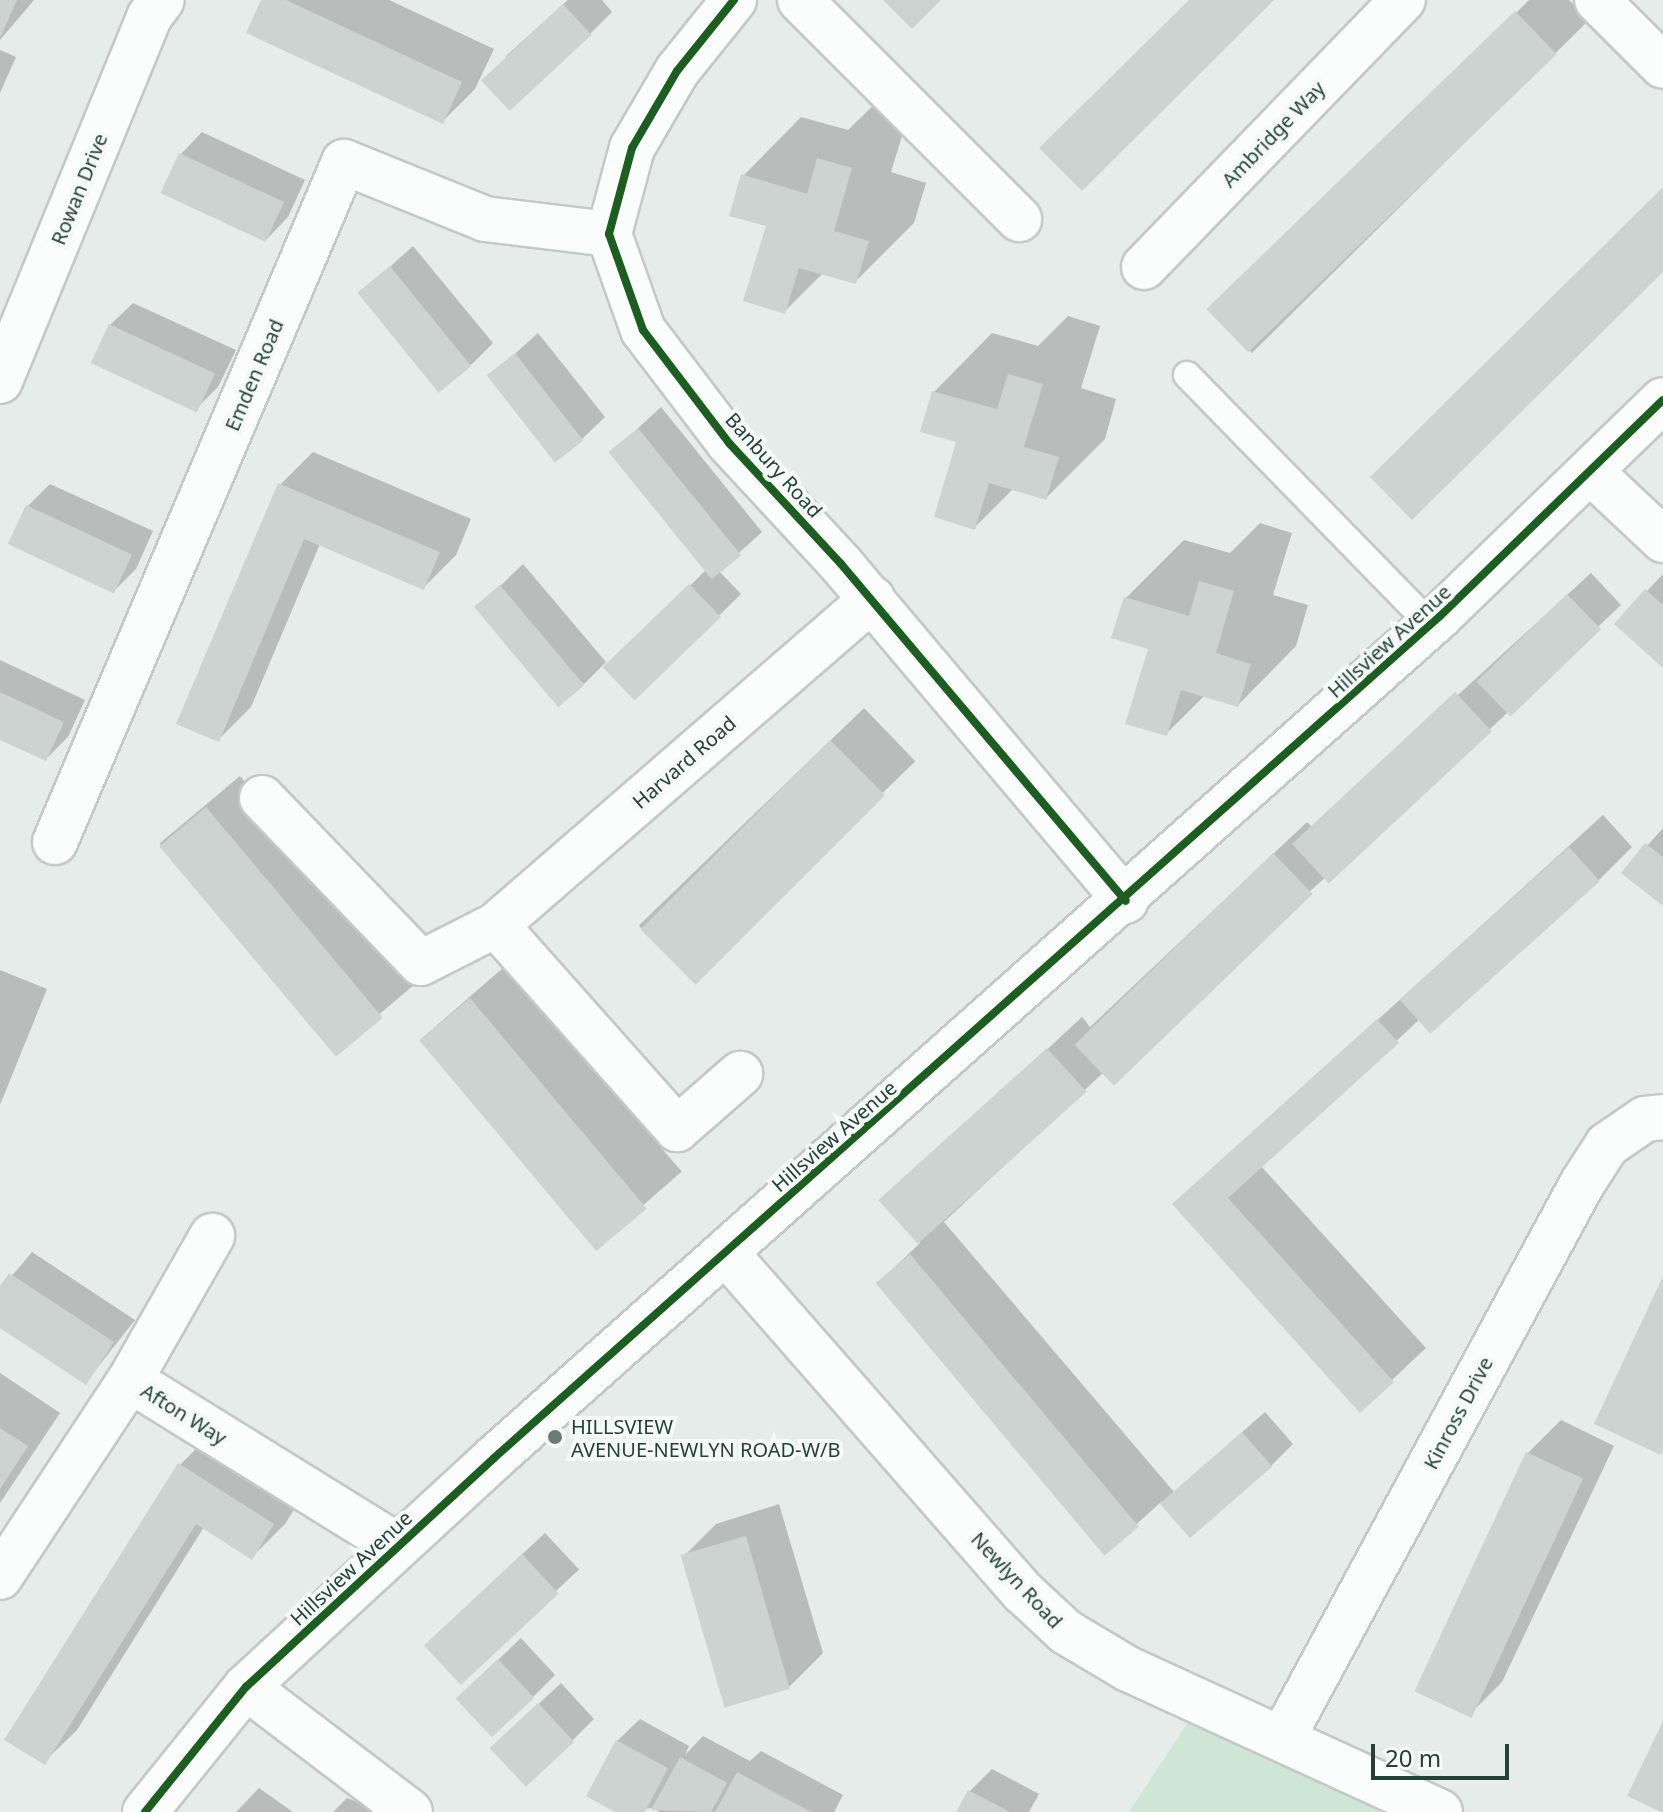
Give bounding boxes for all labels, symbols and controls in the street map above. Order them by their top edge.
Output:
street label: Ambridge Way [1216,76,1330,192]
street label: Rowan Drive [46,130,112,248]
street label: Emden Road [220,316,288,434]
street label: Banbury Road [721,408,827,522]
street label: Hillsview Avenue [1323,579,1455,703]
street label: Harvard Road [627,711,741,813]
street label: Hillsview Avenue [767,1075,901,1197]
street label: Kinross Drive [1418,1353,1498,1473]
street label: Afton Way [137,1378,231,1450]
place label: HILLSVIEW AVENUE-NEWLYN ROAD-W/B [571,1414,841,1461]
marker: HILLSVIEW AVENUE-NEWLYN ROAD-W/B [546,1428,564,1446]
street label: Hillsview Avenue [285,1506,417,1630]
street label: Newlyn Road [966,1527,1068,1633]
scale bar [1375,1728,1513,1778]
text: 20 m [1385,1741,1441,1774]

